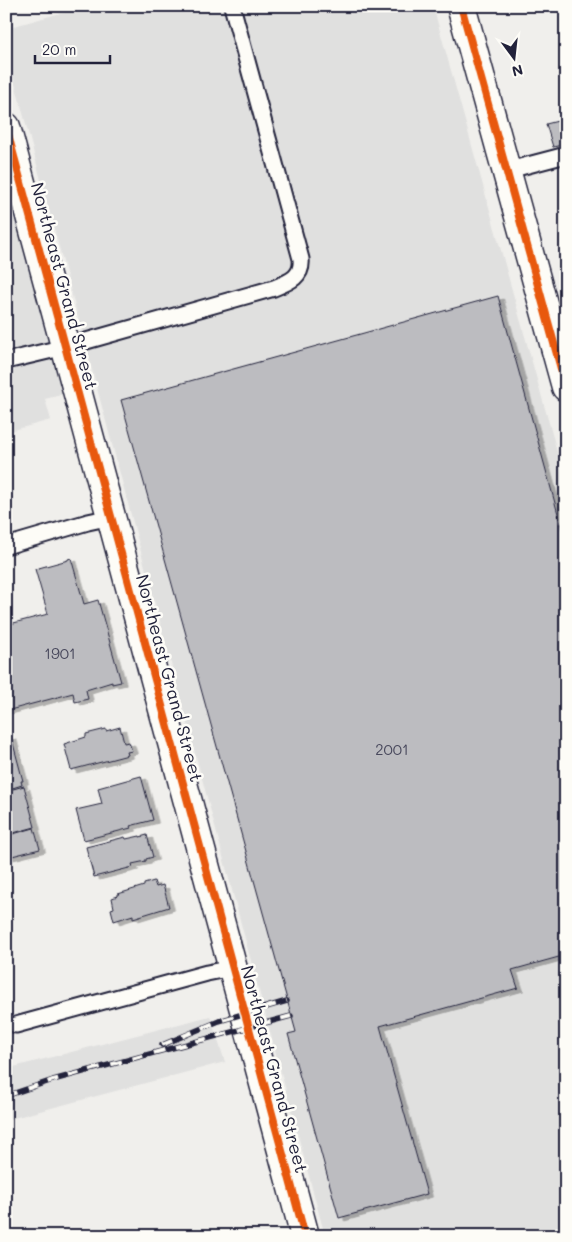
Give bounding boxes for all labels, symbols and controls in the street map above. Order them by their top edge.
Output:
scale bar [35,32,110,64]
north arrow [490,32,540,82]
text: 20 m [42,39,76,59]
text: N [510,60,525,82]
street label: Northeast Grand Street [26,180,104,392]
street label: Northeast Grand Street [131,572,209,784]
house number: 1901 [44,643,76,663]
house number: 2001 [375,739,409,759]
street label: Northeast Grand Street [236,963,314,1175]

